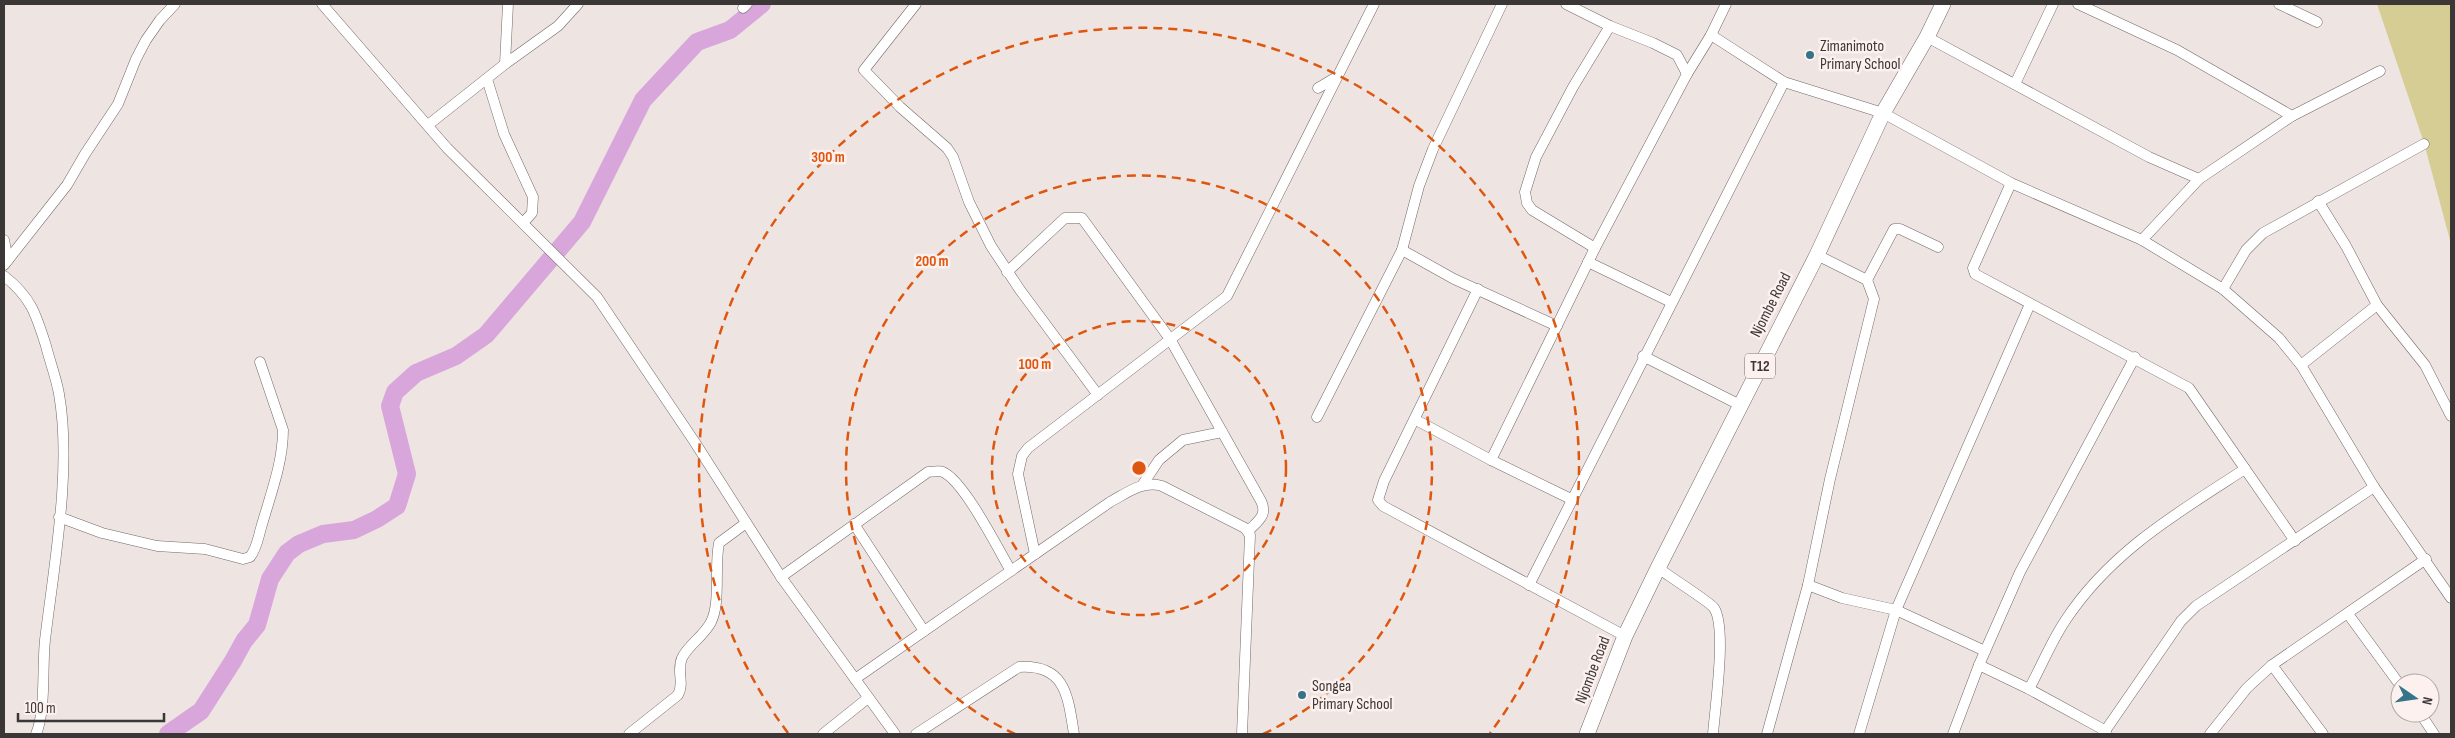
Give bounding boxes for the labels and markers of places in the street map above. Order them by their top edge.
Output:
place label: Zimanimoto Primary School [1820,37,1901,74]
marker: Zimanimoto Primary School [1804,49,1816,61]
centre of rings [1130,459,1148,477]
place label: Songea Primary School [1312,677,1393,714]
marker: Songea Primary School [1296,689,1308,701]

